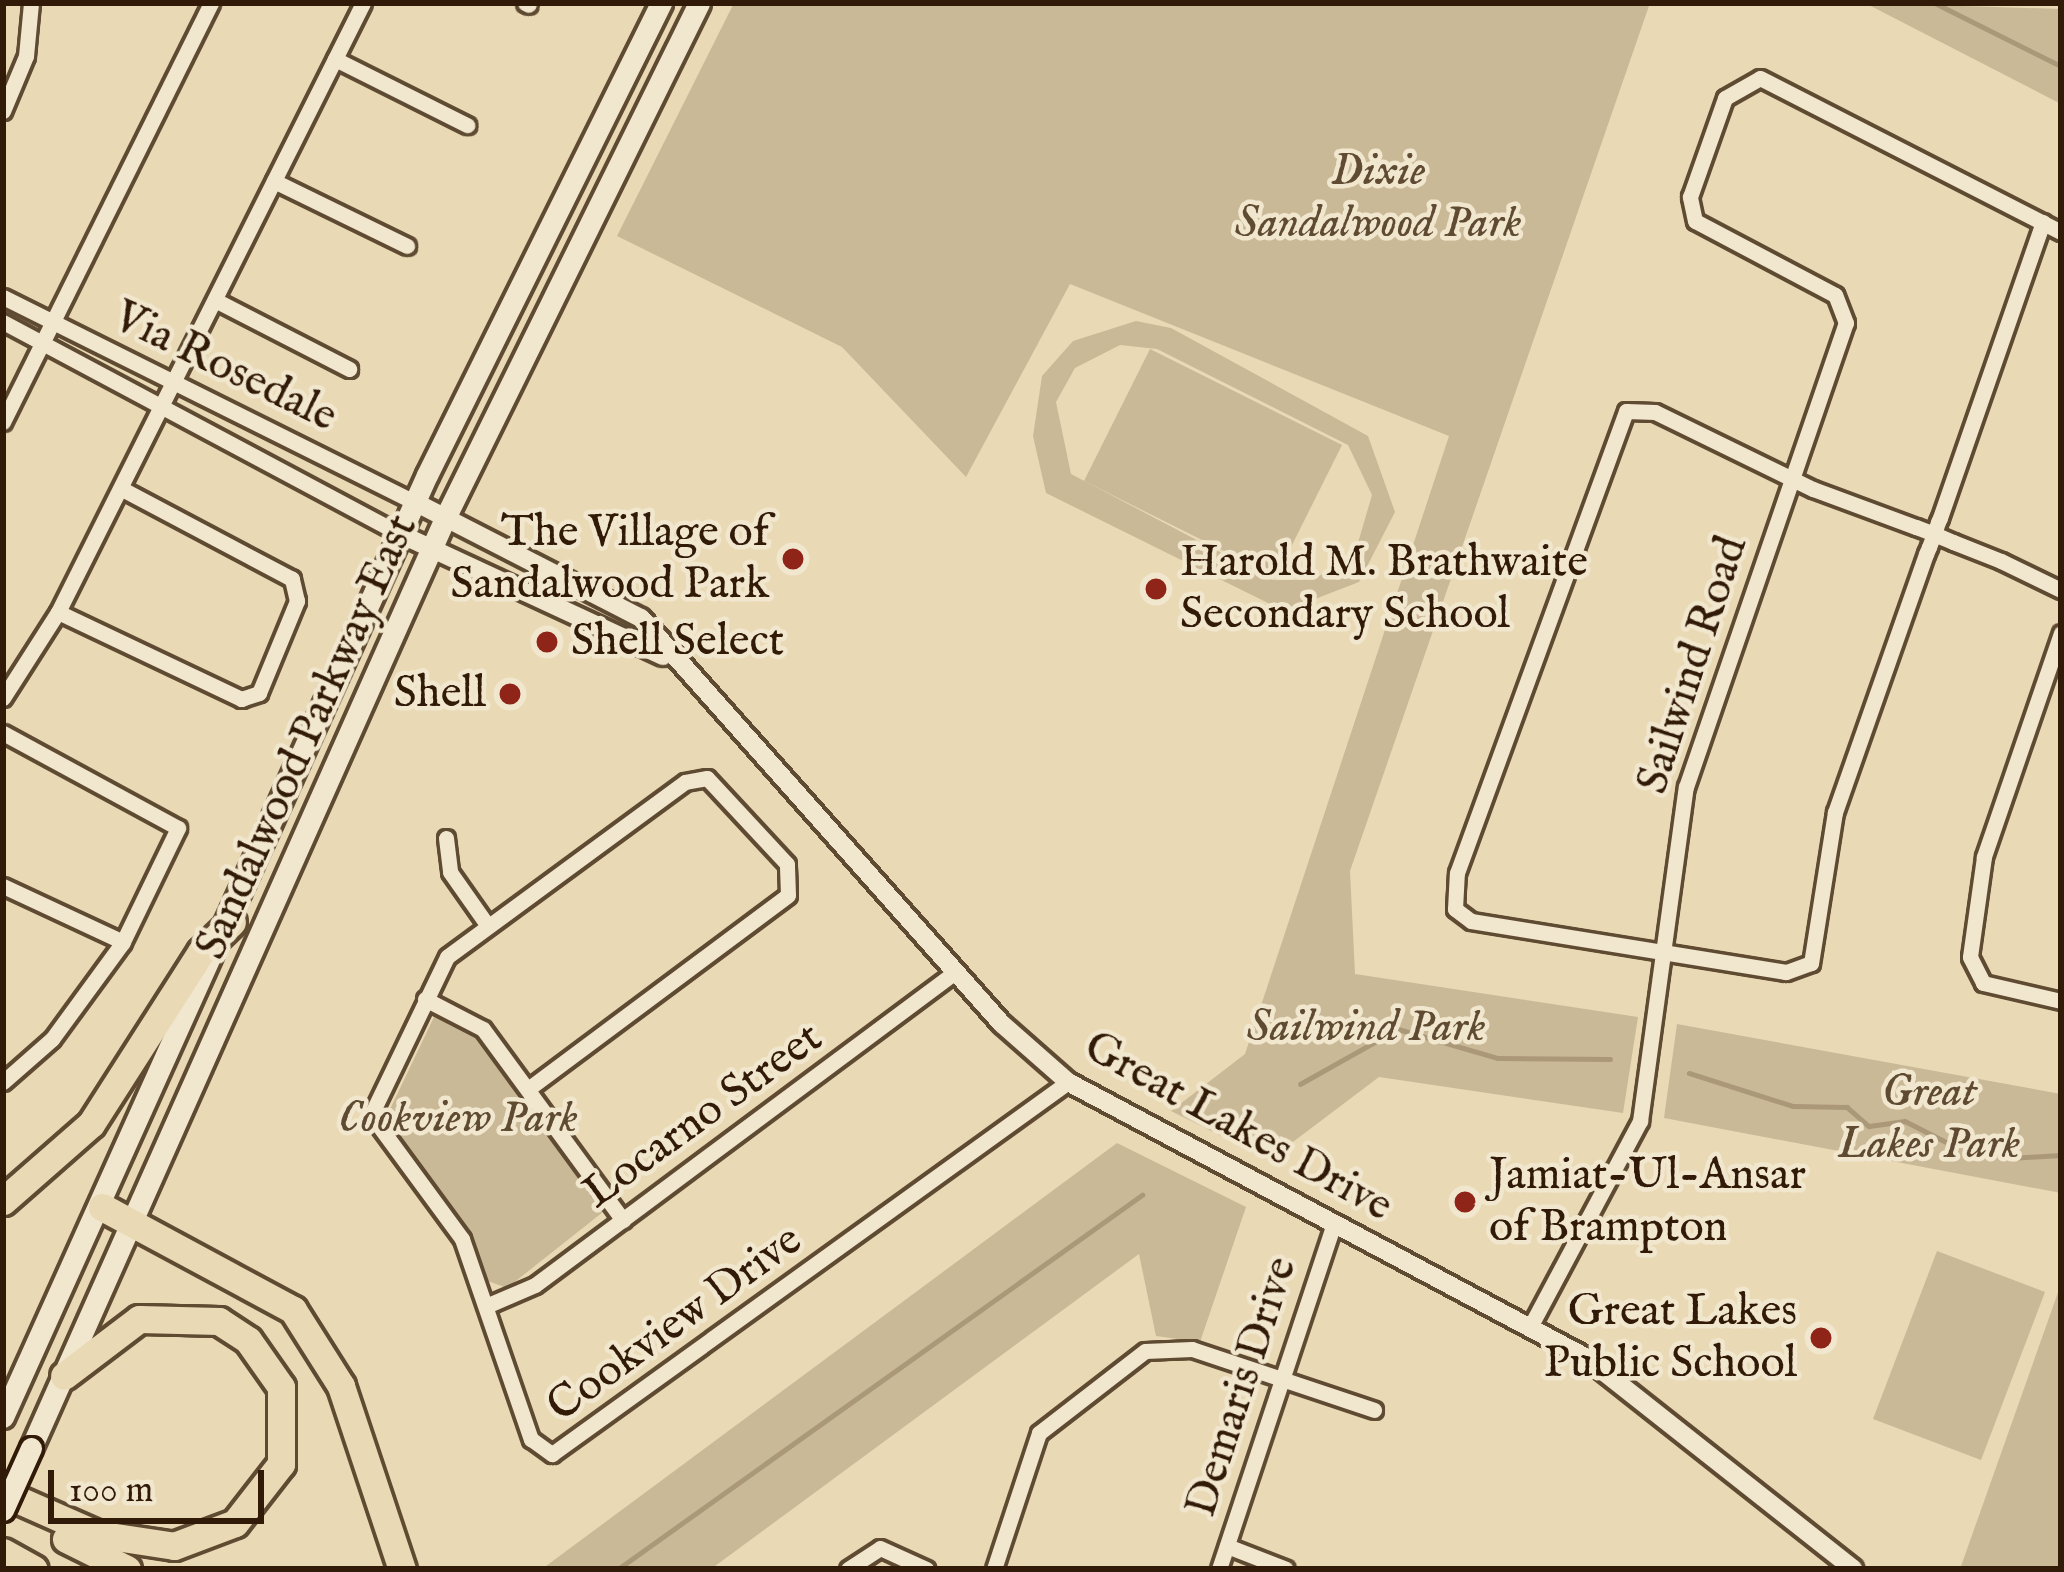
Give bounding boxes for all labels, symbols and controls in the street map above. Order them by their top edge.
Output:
park label: Dixie Sandalwood Park [1235,145,1521,251]
street label: Via Rosedale [105,290,345,444]
street label: Sandalwood Parkway East [185,506,429,968]
place label: The Village of Sandalwood Park [450,506,769,612]
street label: Sailwind Road [1626,530,1760,800]
place label: Harold M. Brathwaite Secondary School [1180,536,1588,642]
marker: The Village of Sandalwood Park [780,546,806,572]
marker: Harold M. Brathwaite Secondary School [1143,576,1169,602]
place label: Shell Select [571,615,784,669]
marker: Shell Select [534,629,560,655]
place label: Shell [394,667,486,721]
marker: Shell [497,681,523,707]
park label: Sailwind Park [1247,1001,1485,1055]
street label: Locarno Street [573,1011,833,1221]
street label: Great Lakes Drive [1074,1020,1402,1234]
park label: Great Lakes Park [1838,1066,2020,1172]
park label: Cookview Park [338,1092,578,1146]
place label: Jamiat-Ul-Ansar of Brampton [1489,1149,1806,1255]
marker: Jamiat-Ul-Ansar of Brampton [1452,1189,1478,1215]
street label: Cookview Drive [537,1214,813,1434]
street label: Demaris Drive [1175,1250,1309,1524]
place label: Great Lakes Public School [1544,1285,1797,1391]
marker: Great Lakes Public School [1808,1325,1834,1351]
scale bar [54,1446,270,1520]
text: 100 m [69,1468,153,1514]

